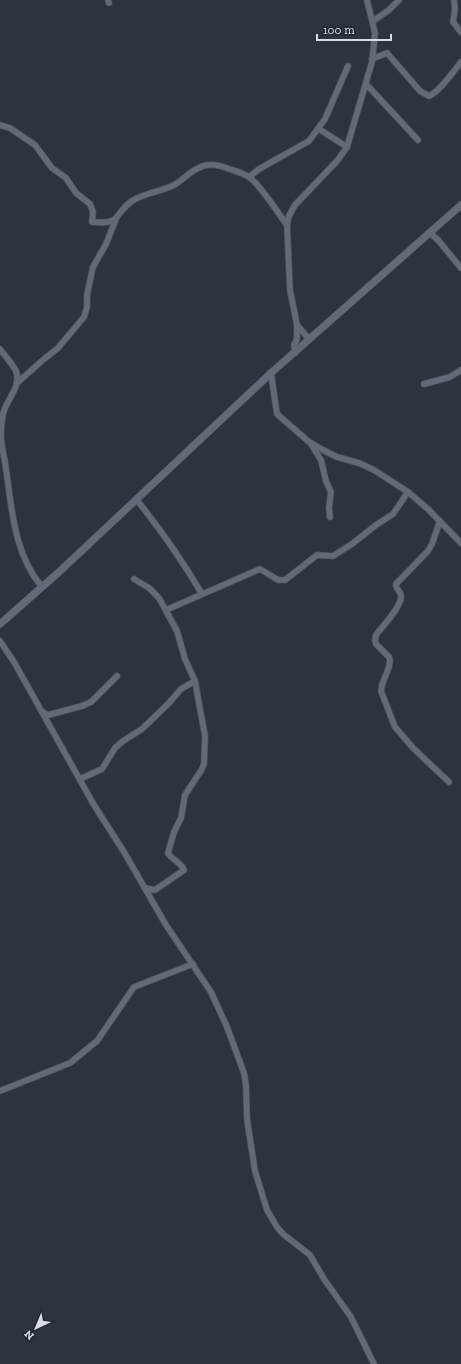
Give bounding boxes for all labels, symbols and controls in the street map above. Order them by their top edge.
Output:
scale bar [317,16,391,42]
text: 100 m [323,23,355,37]
north arrow [16,1308,56,1348]
text: N [21,1327,37,1342]

